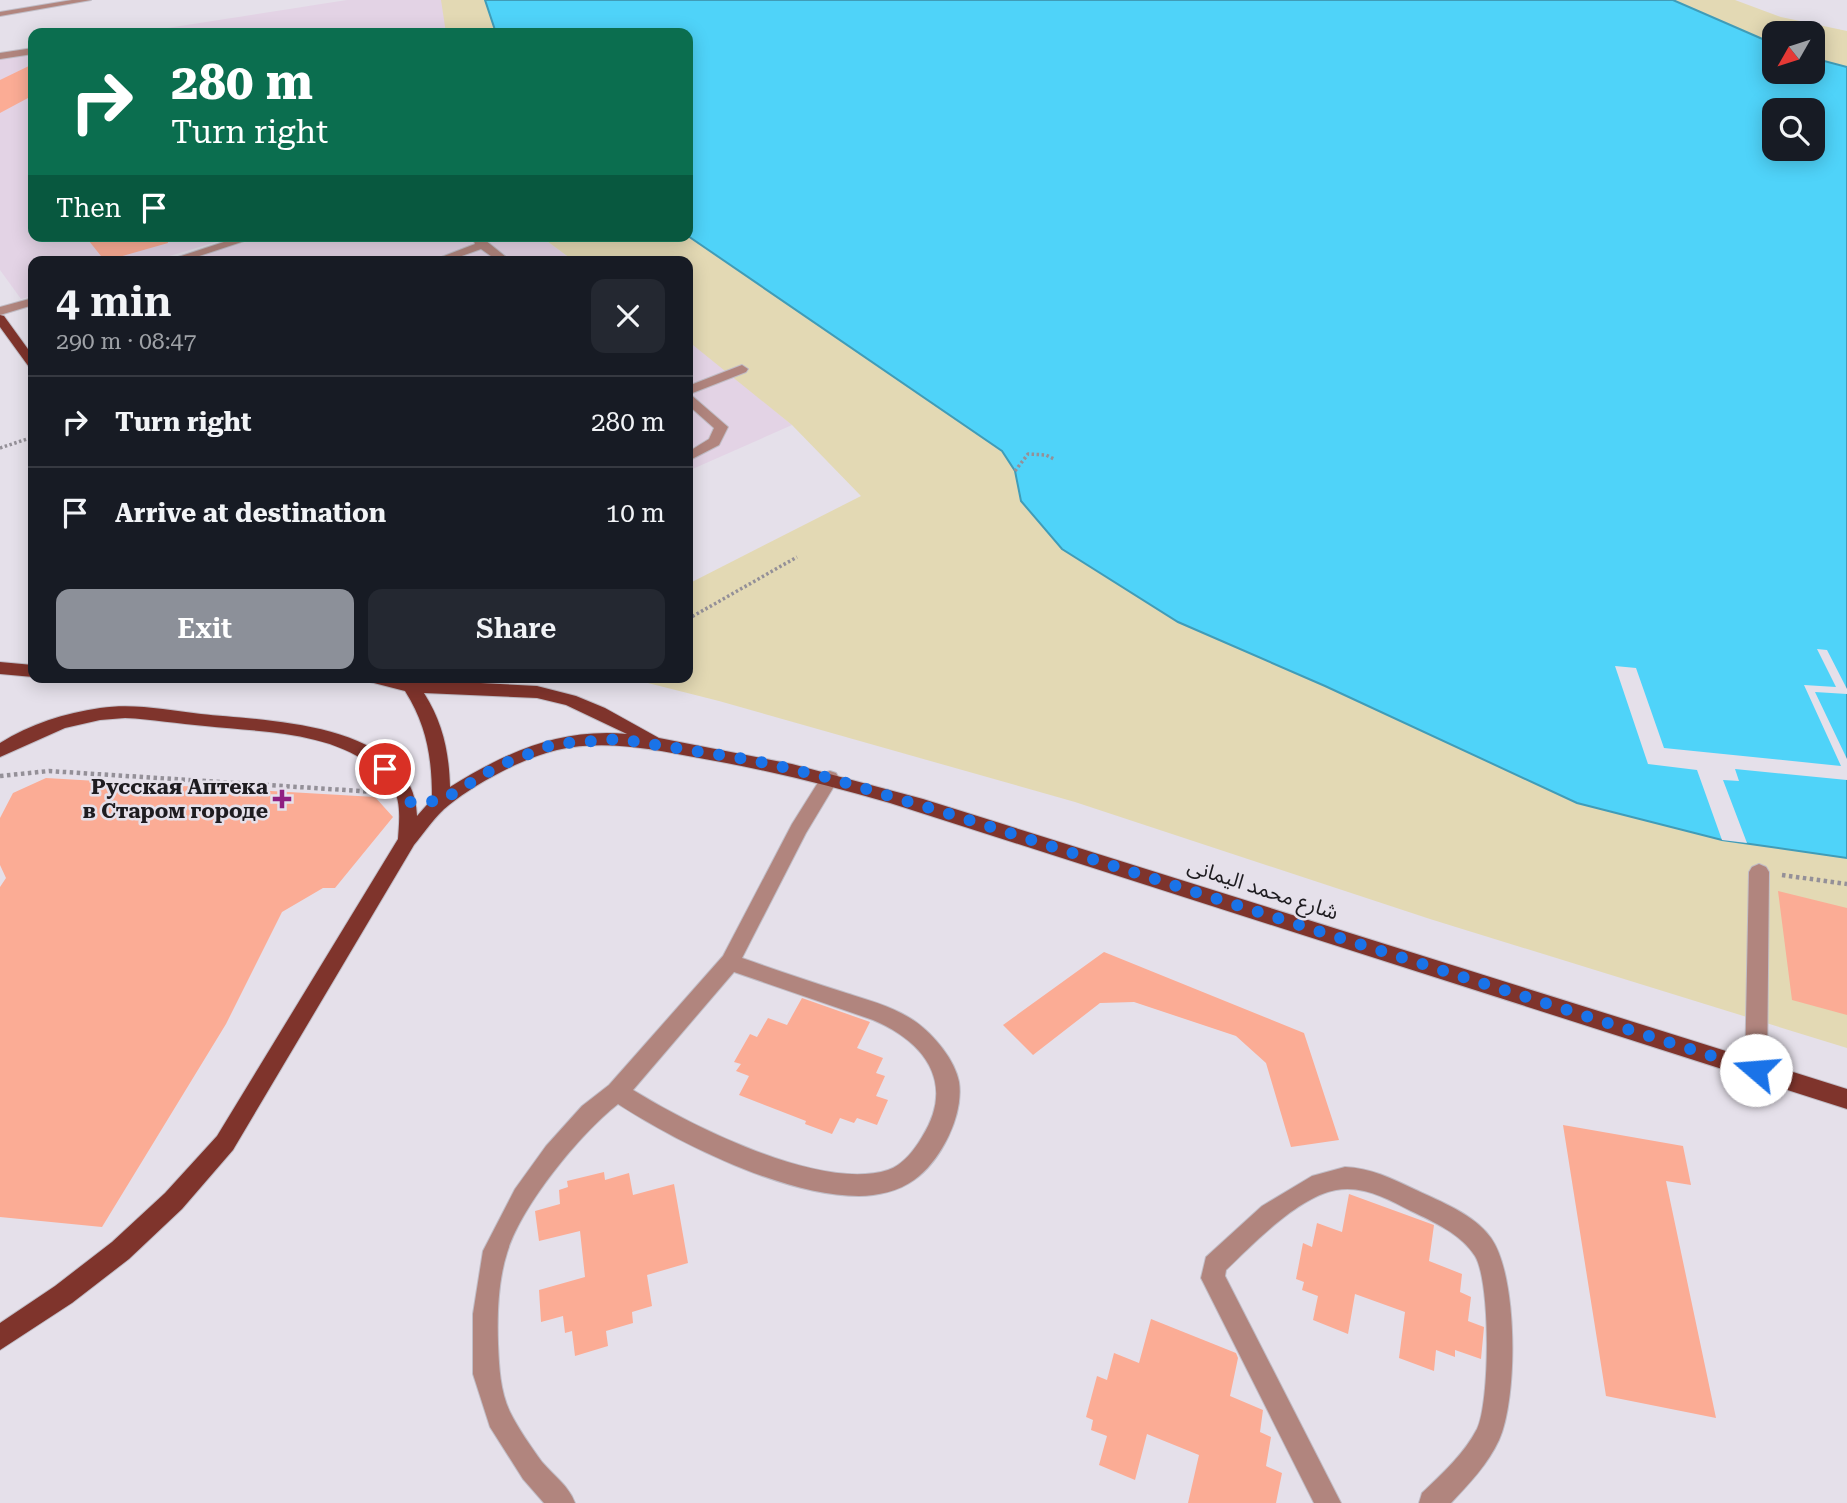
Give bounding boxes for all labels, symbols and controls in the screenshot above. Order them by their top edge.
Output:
north arrow [1762,21,1825,84]
map controls [1762,21,1825,161]
text: 280 m [171,54,313,111]
icon: right [56,56,147,147]
button: search [1762,98,1825,161]
text: Turn right [171,113,328,151]
icon: arrive [135,189,173,227]
text: Then [56,193,121,223]
text: 4 min [56,277,172,326]
button: close [591,279,665,353]
text: 290 m · 08:47 [56,328,196,355]
icon: right [56,403,94,441]
text: Turn right [115,407,251,437]
text: 280 m [591,407,665,437]
icon: arrive [56,494,94,532]
text: Arrive at destination [115,498,386,528]
text: 10 m [606,498,665,528]
button: Exit [56,589,354,669]
button: Share [368,589,665,669]
pin [355,739,415,799]
icon: arrive [366,750,404,788]
place label: Русская Аптека в Старом городе [83,775,269,823]
marker: Русская Аптека в Старом городе [274,791,290,807]
street label: شارع محمد اليمانى [1184,853,1341,928]
position arrow [1719,1033,1793,1107]

